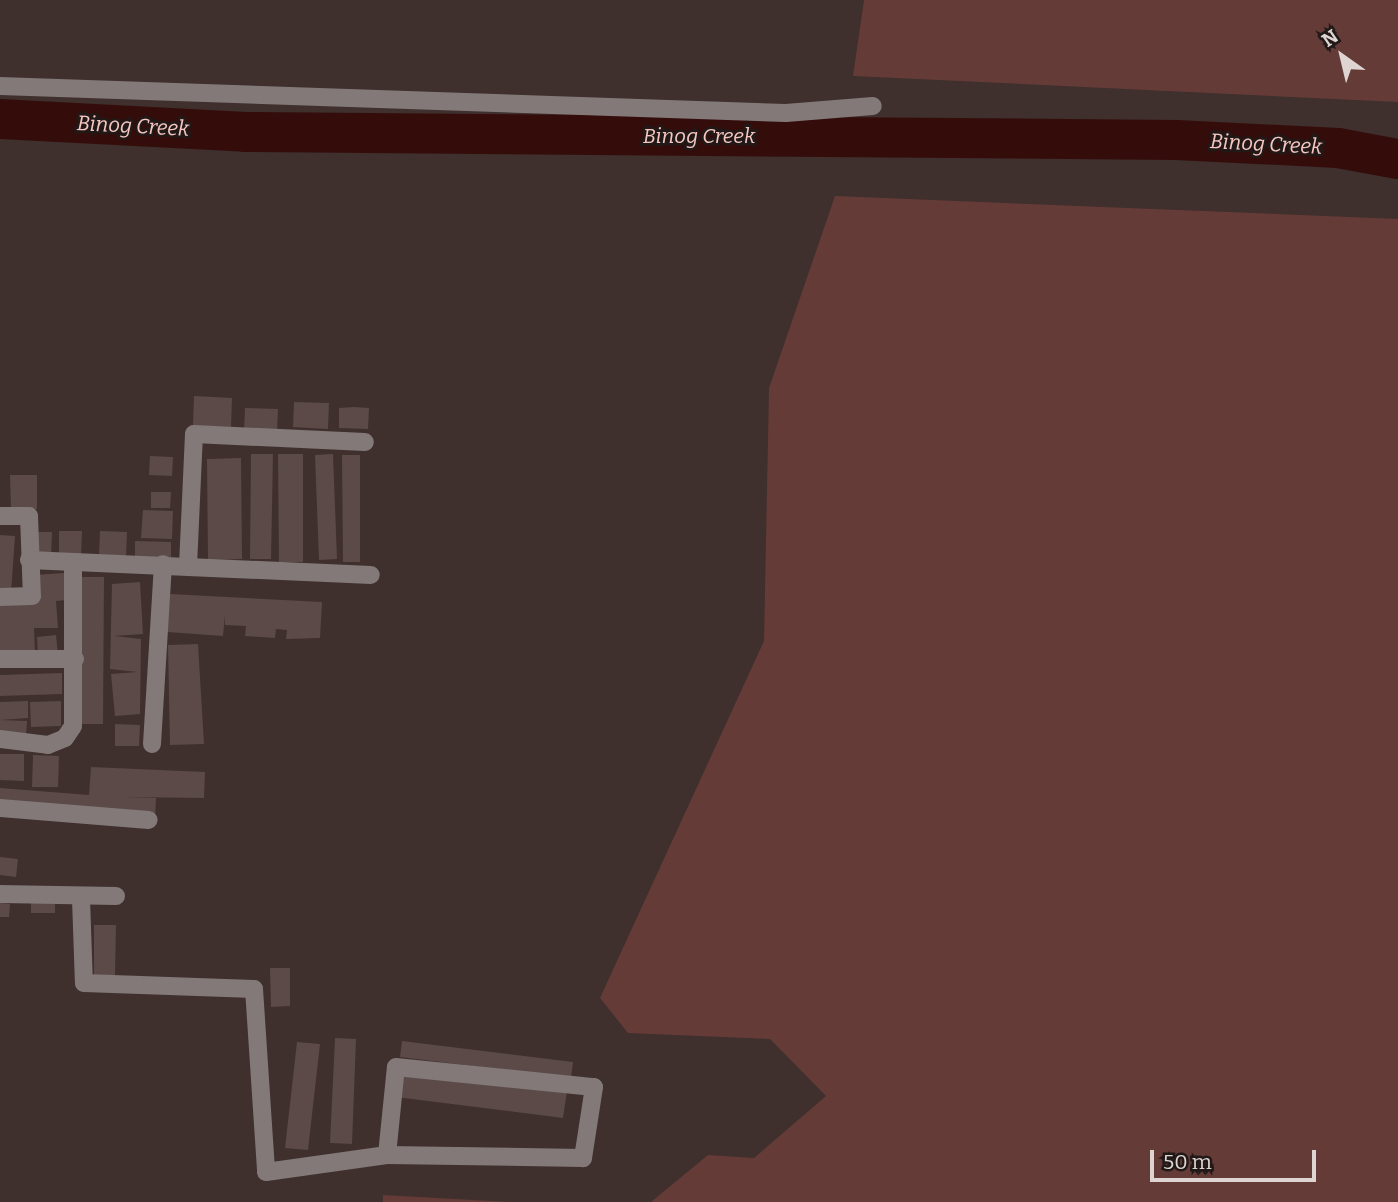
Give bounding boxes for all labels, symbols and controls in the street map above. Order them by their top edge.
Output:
north arrow [1307,21,1377,91]
text: N [1317,25,1342,52]
water label: Binog Creek [76,110,190,142]
water label: Binog Creek [643,123,755,149]
water label: Binog Creek [1209,128,1323,160]
scale bar [1153,1136,1319,1180]
text: 50 m [1163,1149,1212,1175]

